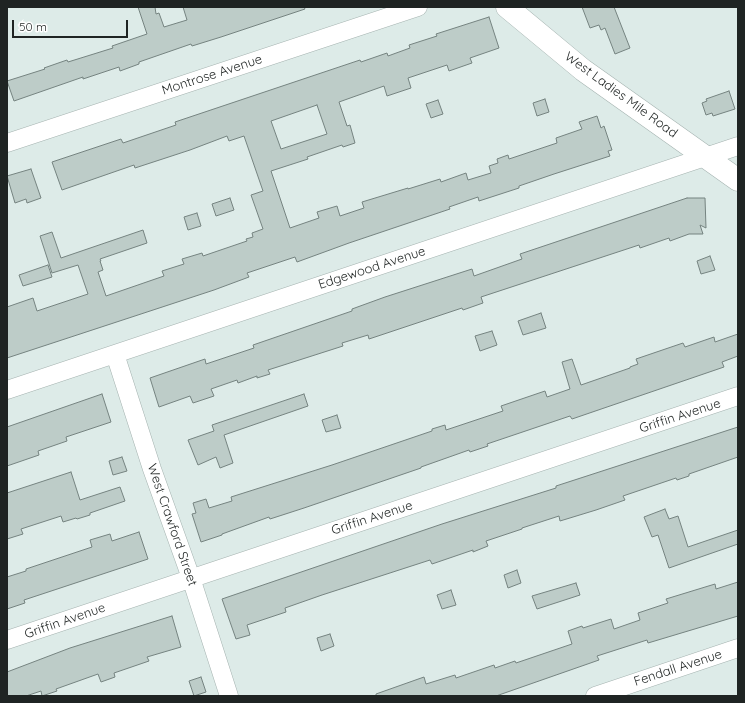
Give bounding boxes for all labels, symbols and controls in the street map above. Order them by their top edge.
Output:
scale bar [14,12,130,38]
text: 50 m [19,19,47,34]
street label: West Ladies Mile Road [562,49,680,141]
street label: Montrose Avenue [160,51,264,99]
street label: Edgewood Avenue [316,243,428,293]
street label: Griffin Avenue [637,396,723,436]
street label: West Crawford Street [144,462,200,588]
street label: Griffin Avenue [329,498,415,538]
street label: Griffin Avenue [23,600,107,642]
street label: Fendall Avenue [632,646,724,690]

